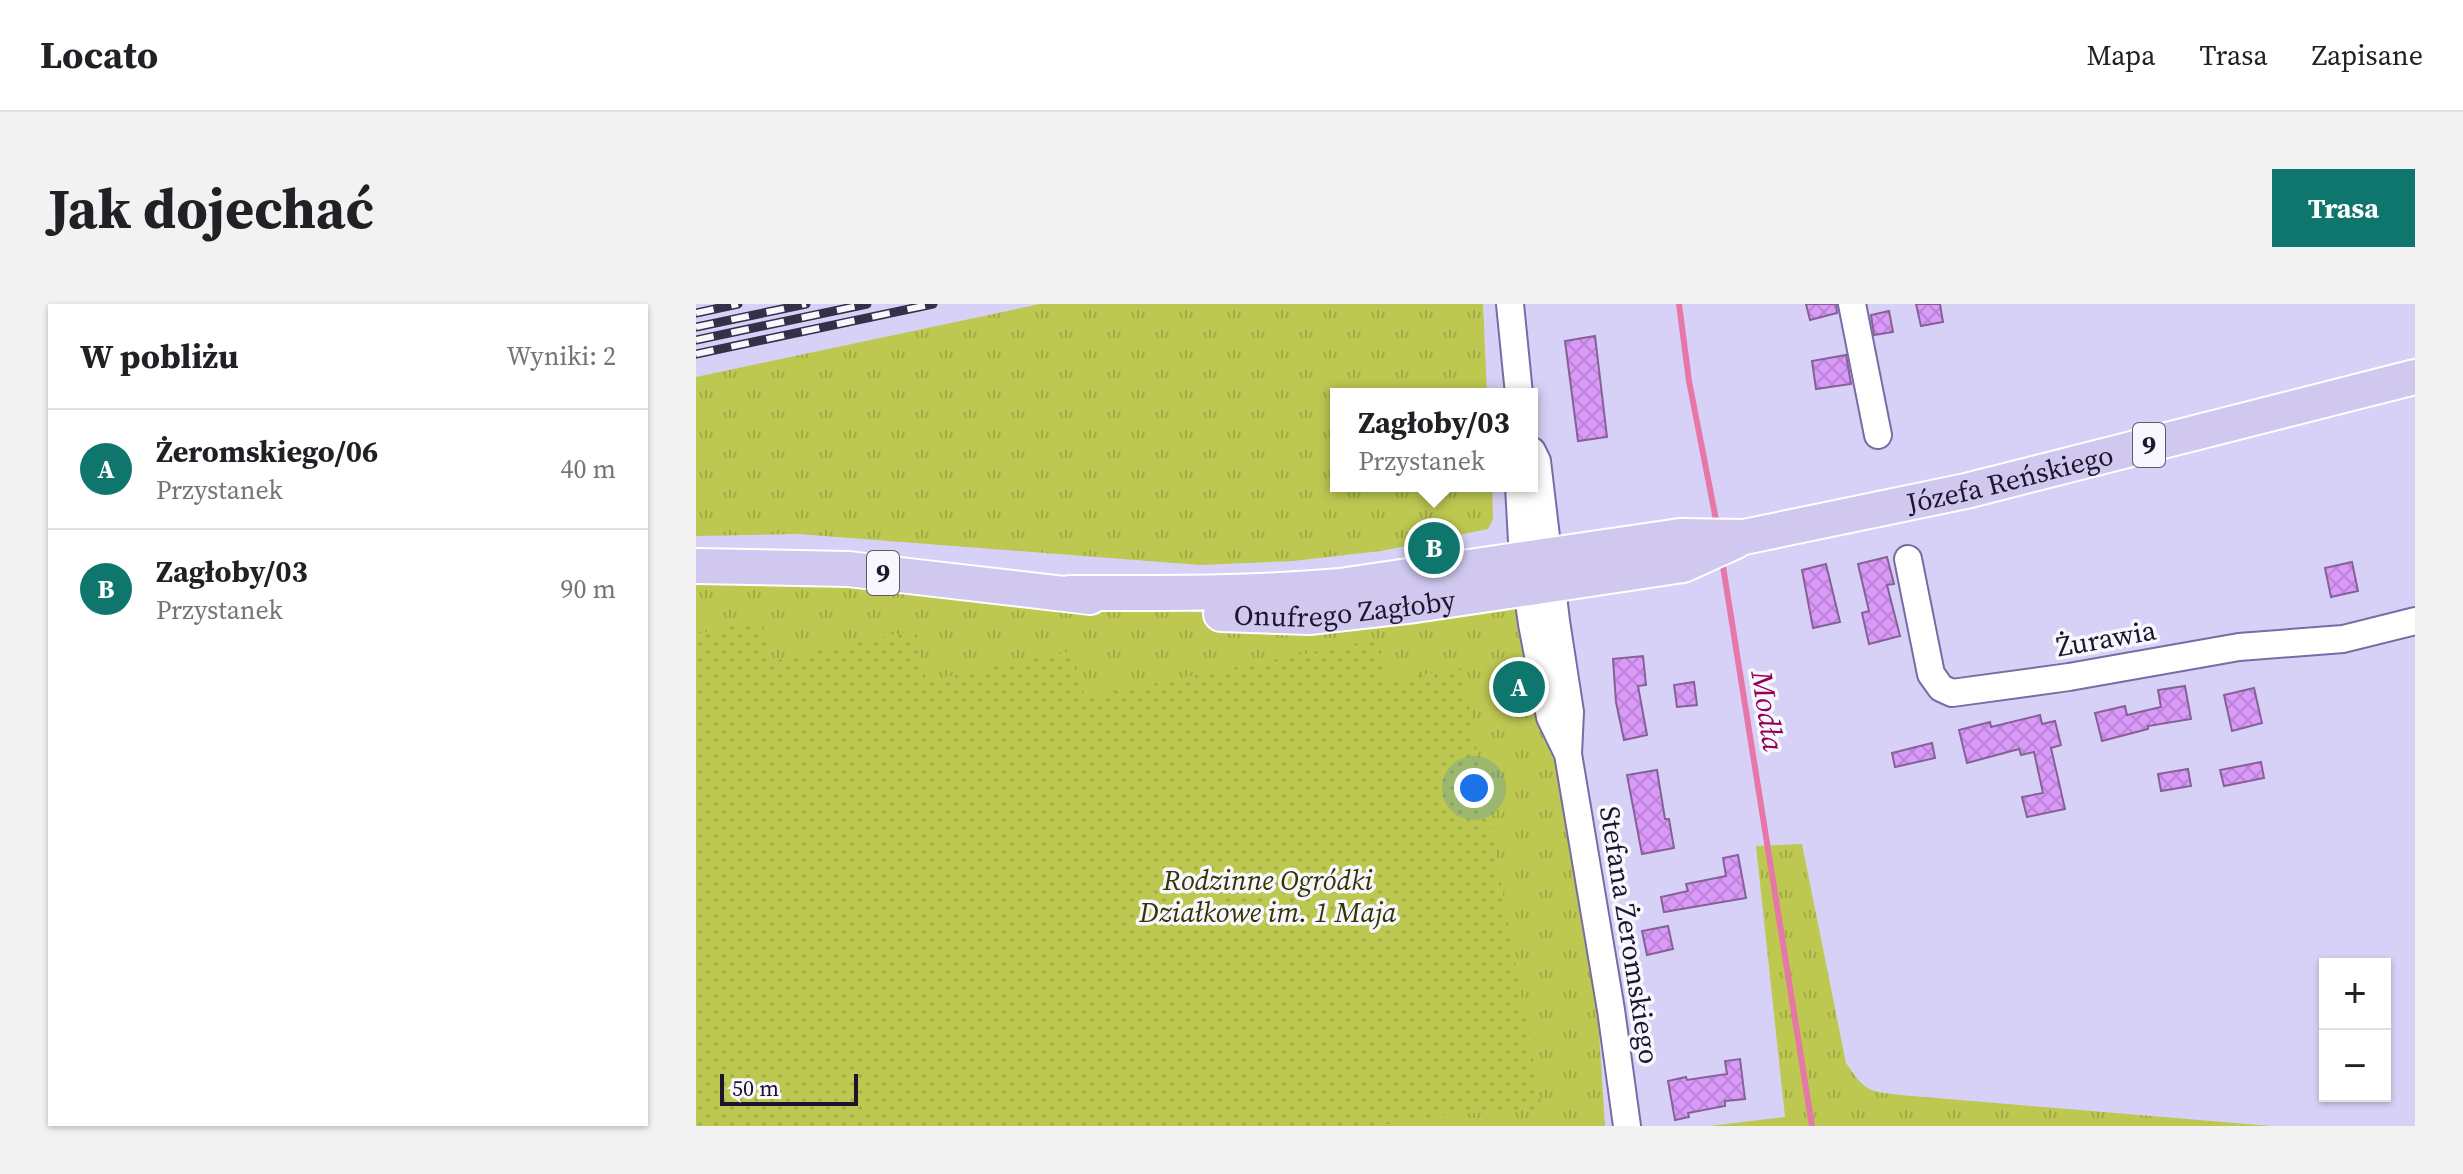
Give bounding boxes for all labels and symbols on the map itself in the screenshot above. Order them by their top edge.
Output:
road number: 9 [2133,423,2165,467]
street label: Józefa Reńskiego [1902,435,2117,522]
pin: B [1408,518,1460,578]
road number: 9 [867,551,899,595]
street label: Onufrego Zagłoby [1233,580,1458,636]
street label: Żurawia [2053,610,2160,665]
pin: A [1493,657,1545,717]
water label: Modła [1741,667,1795,755]
your location [1454,768,1494,808]
street label: Stefana Żeromskiego [1591,804,1669,1066]
park label: Rodzinne Ogródki Działkowe im. 1 Maja [1138,861,1397,931]
scale bar [720,1070,858,1106]

